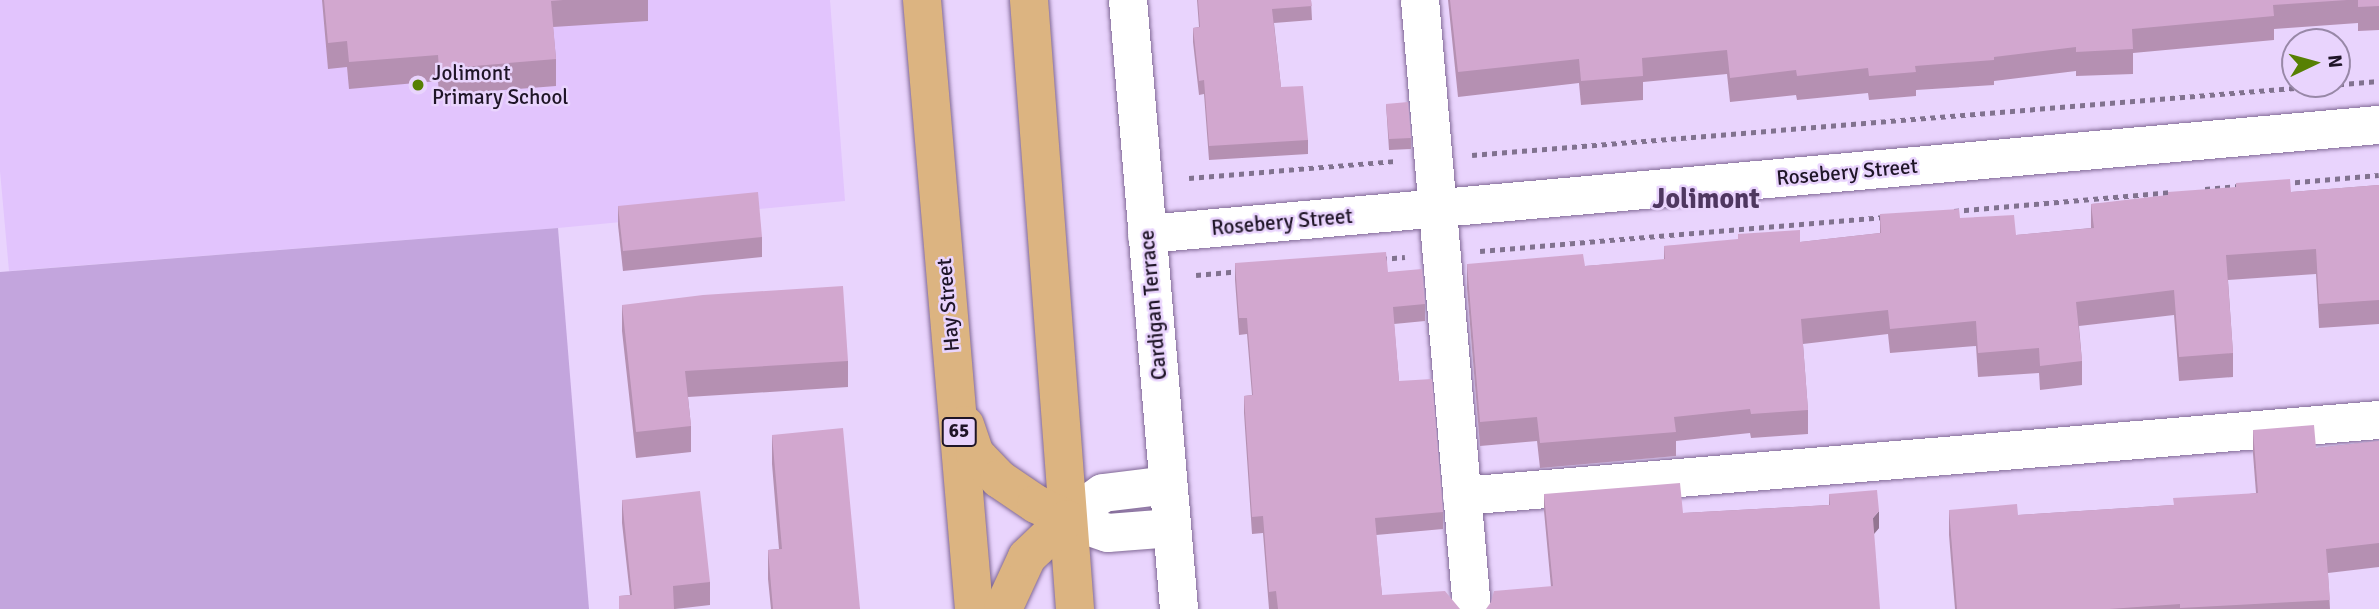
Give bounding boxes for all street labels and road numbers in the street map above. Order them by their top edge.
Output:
street label: Rosebery Street [1775,153,1919,191]
street label: Rosebery Street [1210,203,1354,241]
street label: Cardigan Terrace [1134,229,1172,381]
street label: Hay Street [931,257,965,353]
road number: 65 [942,416,976,448]

